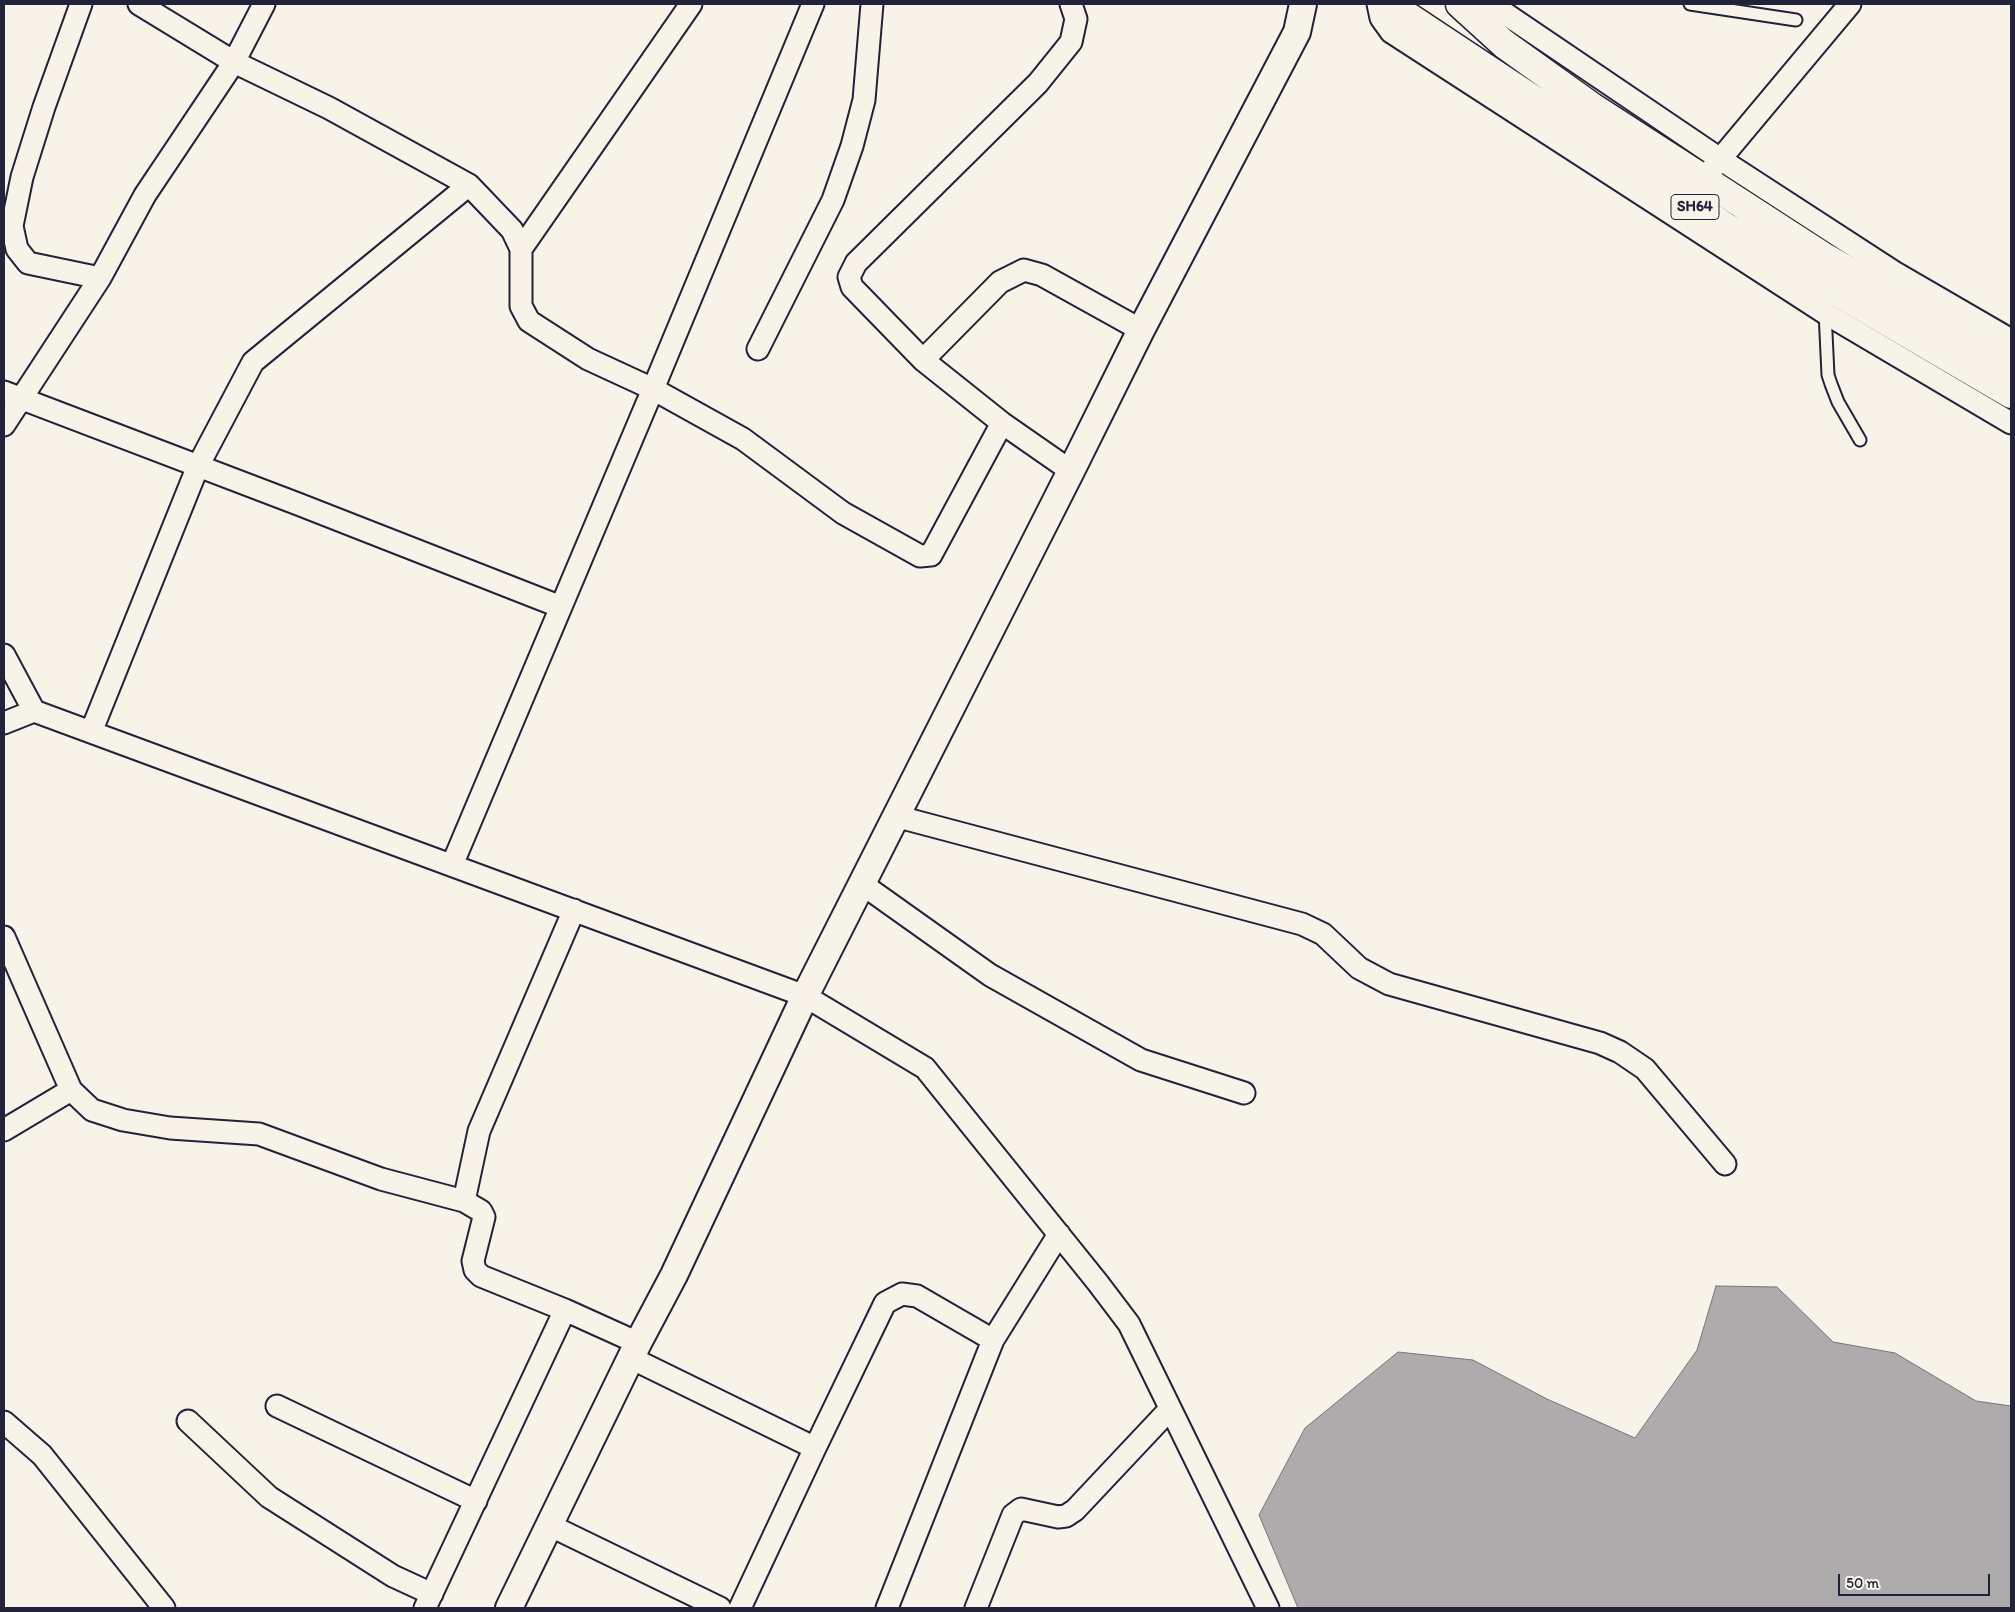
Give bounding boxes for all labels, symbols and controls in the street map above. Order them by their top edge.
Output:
road number: SH64 [1671,194,1719,220]
scale bar [1840,1564,1992,1596]
text: 50 m [1846,1574,1879,1592]

